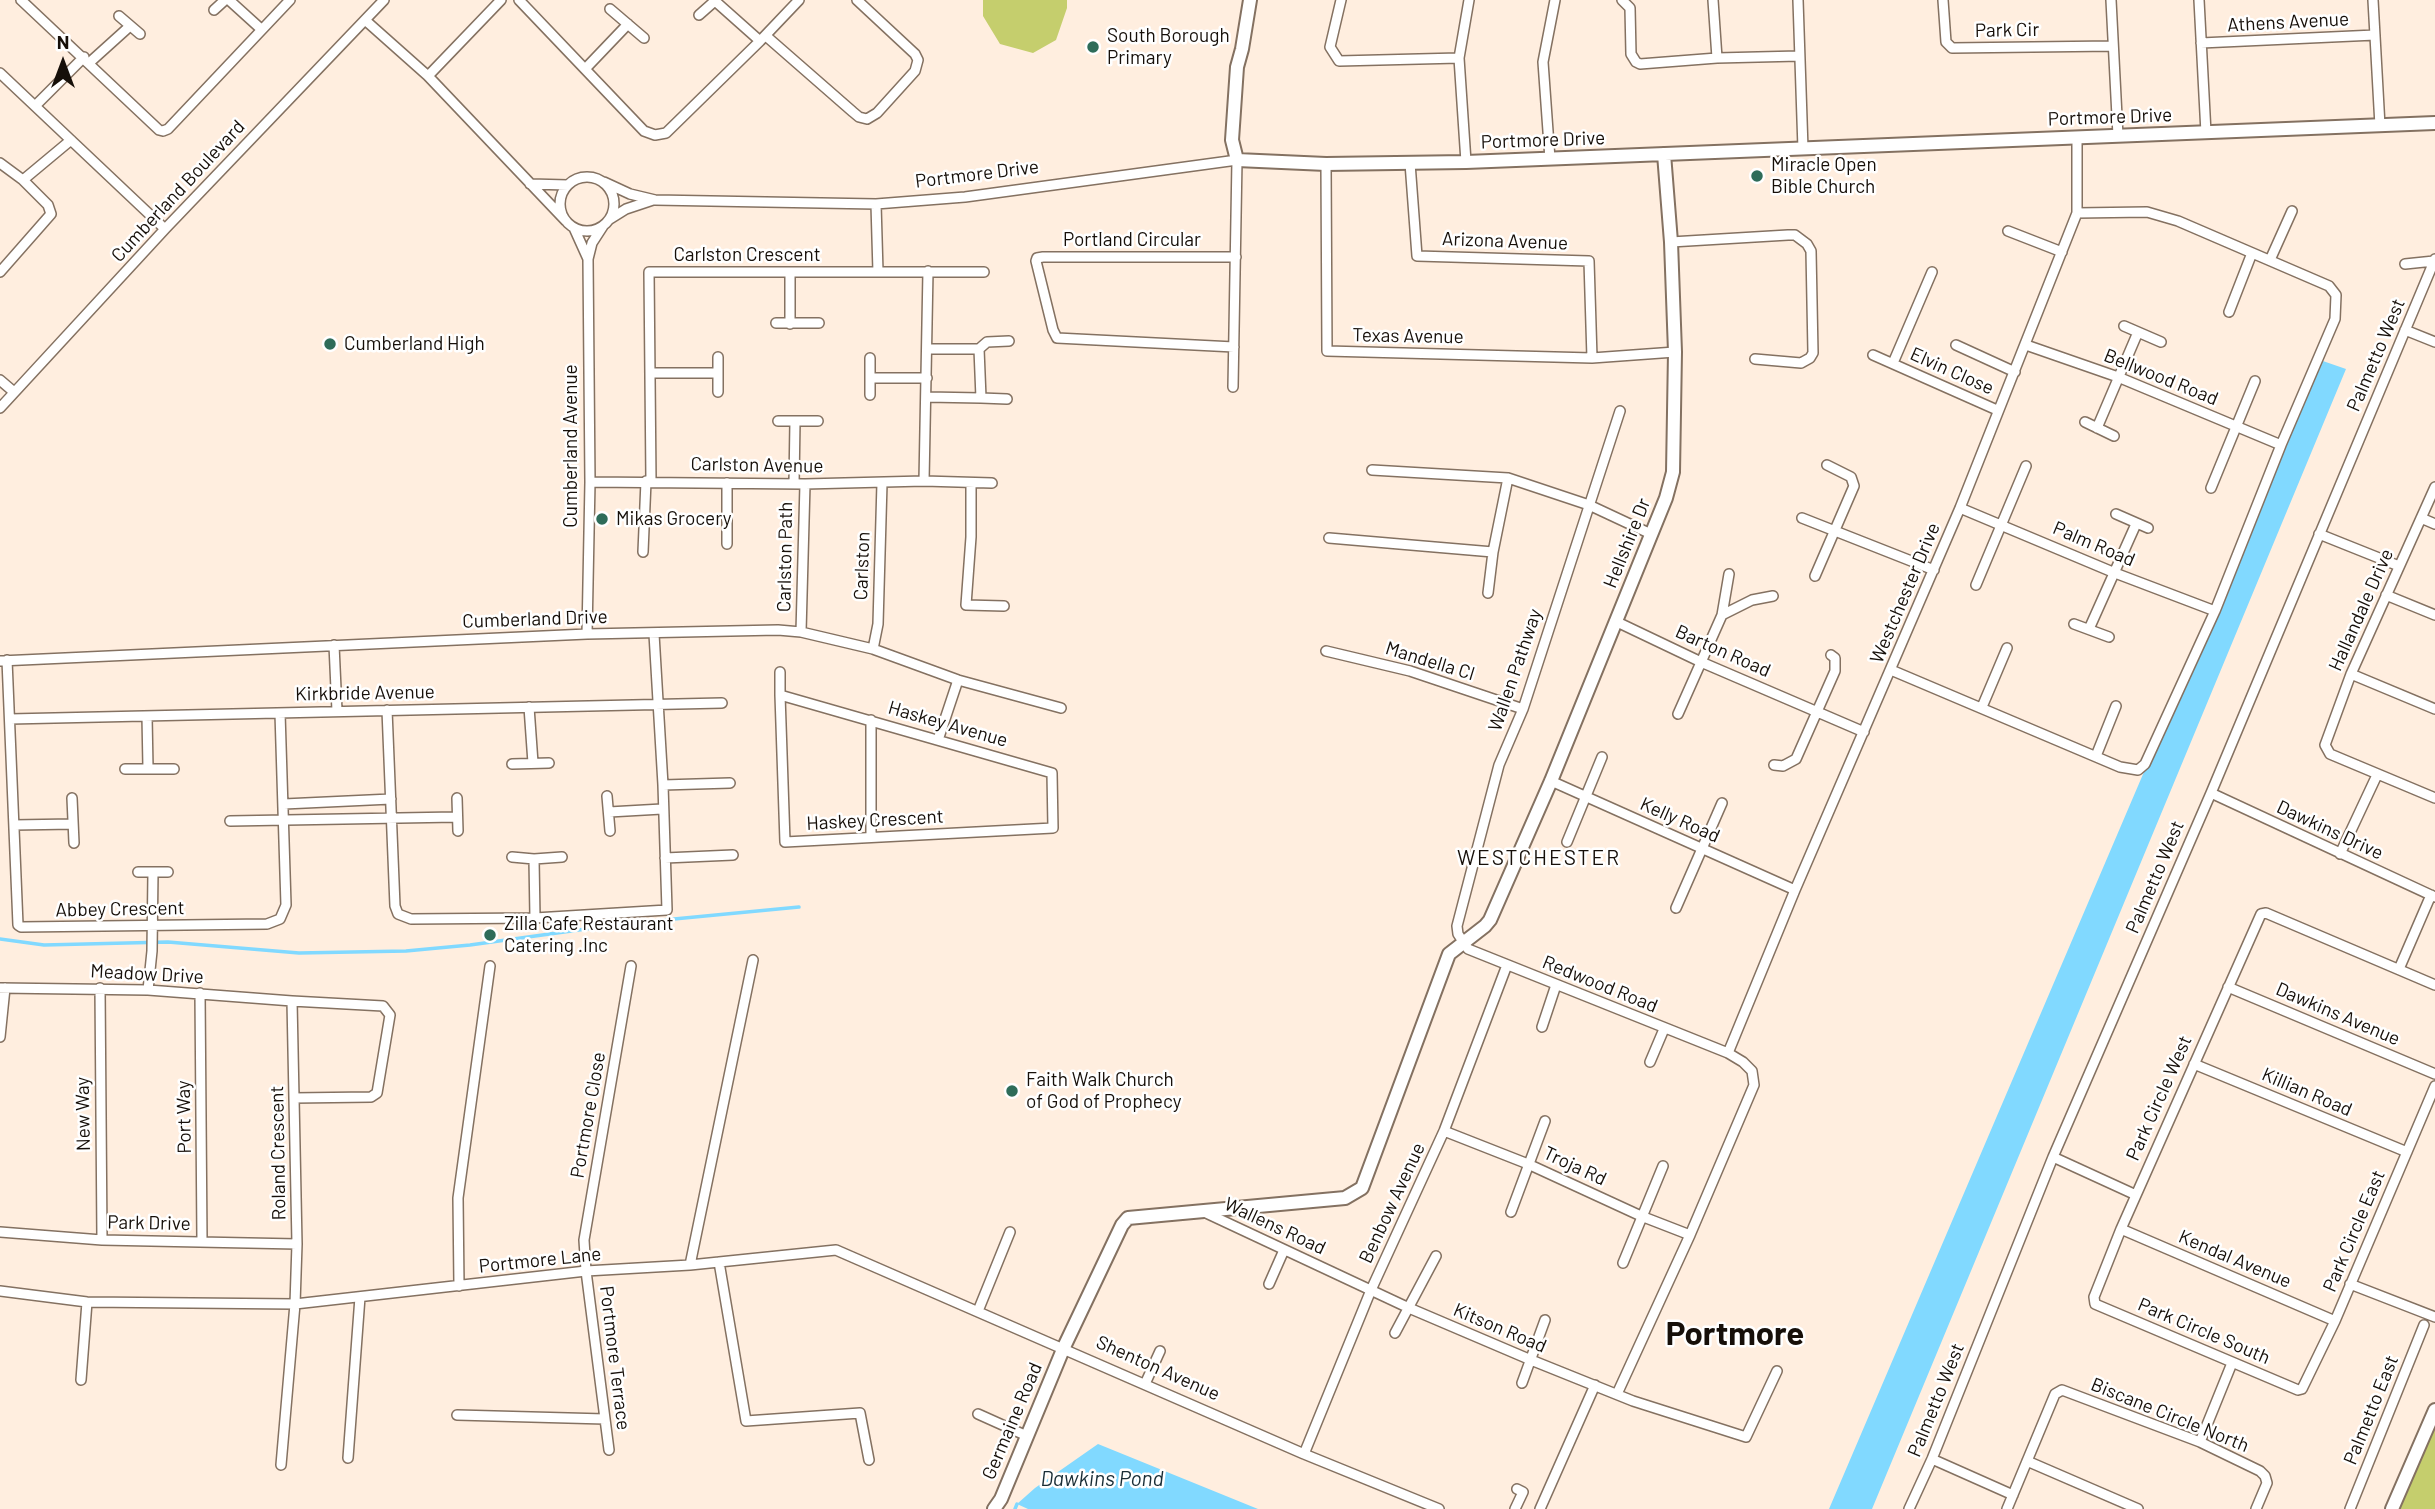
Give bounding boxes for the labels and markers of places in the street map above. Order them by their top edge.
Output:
place label: South Borough Primary [1107,25,1230,69]
marker: South Borough Primary [1085,39,1101,55]
place label: Miracle Open Bible Church [1771,154,1877,198]
marker: Miracle Open Bible Church [1749,168,1765,184]
place label: Cumberland High [344,333,485,355]
marker: Cumberland High [322,336,338,352]
place label: Mikas Grocery [616,508,731,530]
marker: Mikas Grocery [594,511,610,527]
place label: Zilla Cafe Restaurant Catering .Inc [504,913,674,957]
marker: Zilla Cafe Restaurant Catering .Inc [482,927,498,943]
place label: Faith Walk Church of God of Prophecy [1026,1069,1181,1113]
marker: Faith Walk Church of God of Prophecy [1004,1083,1020,1099]

